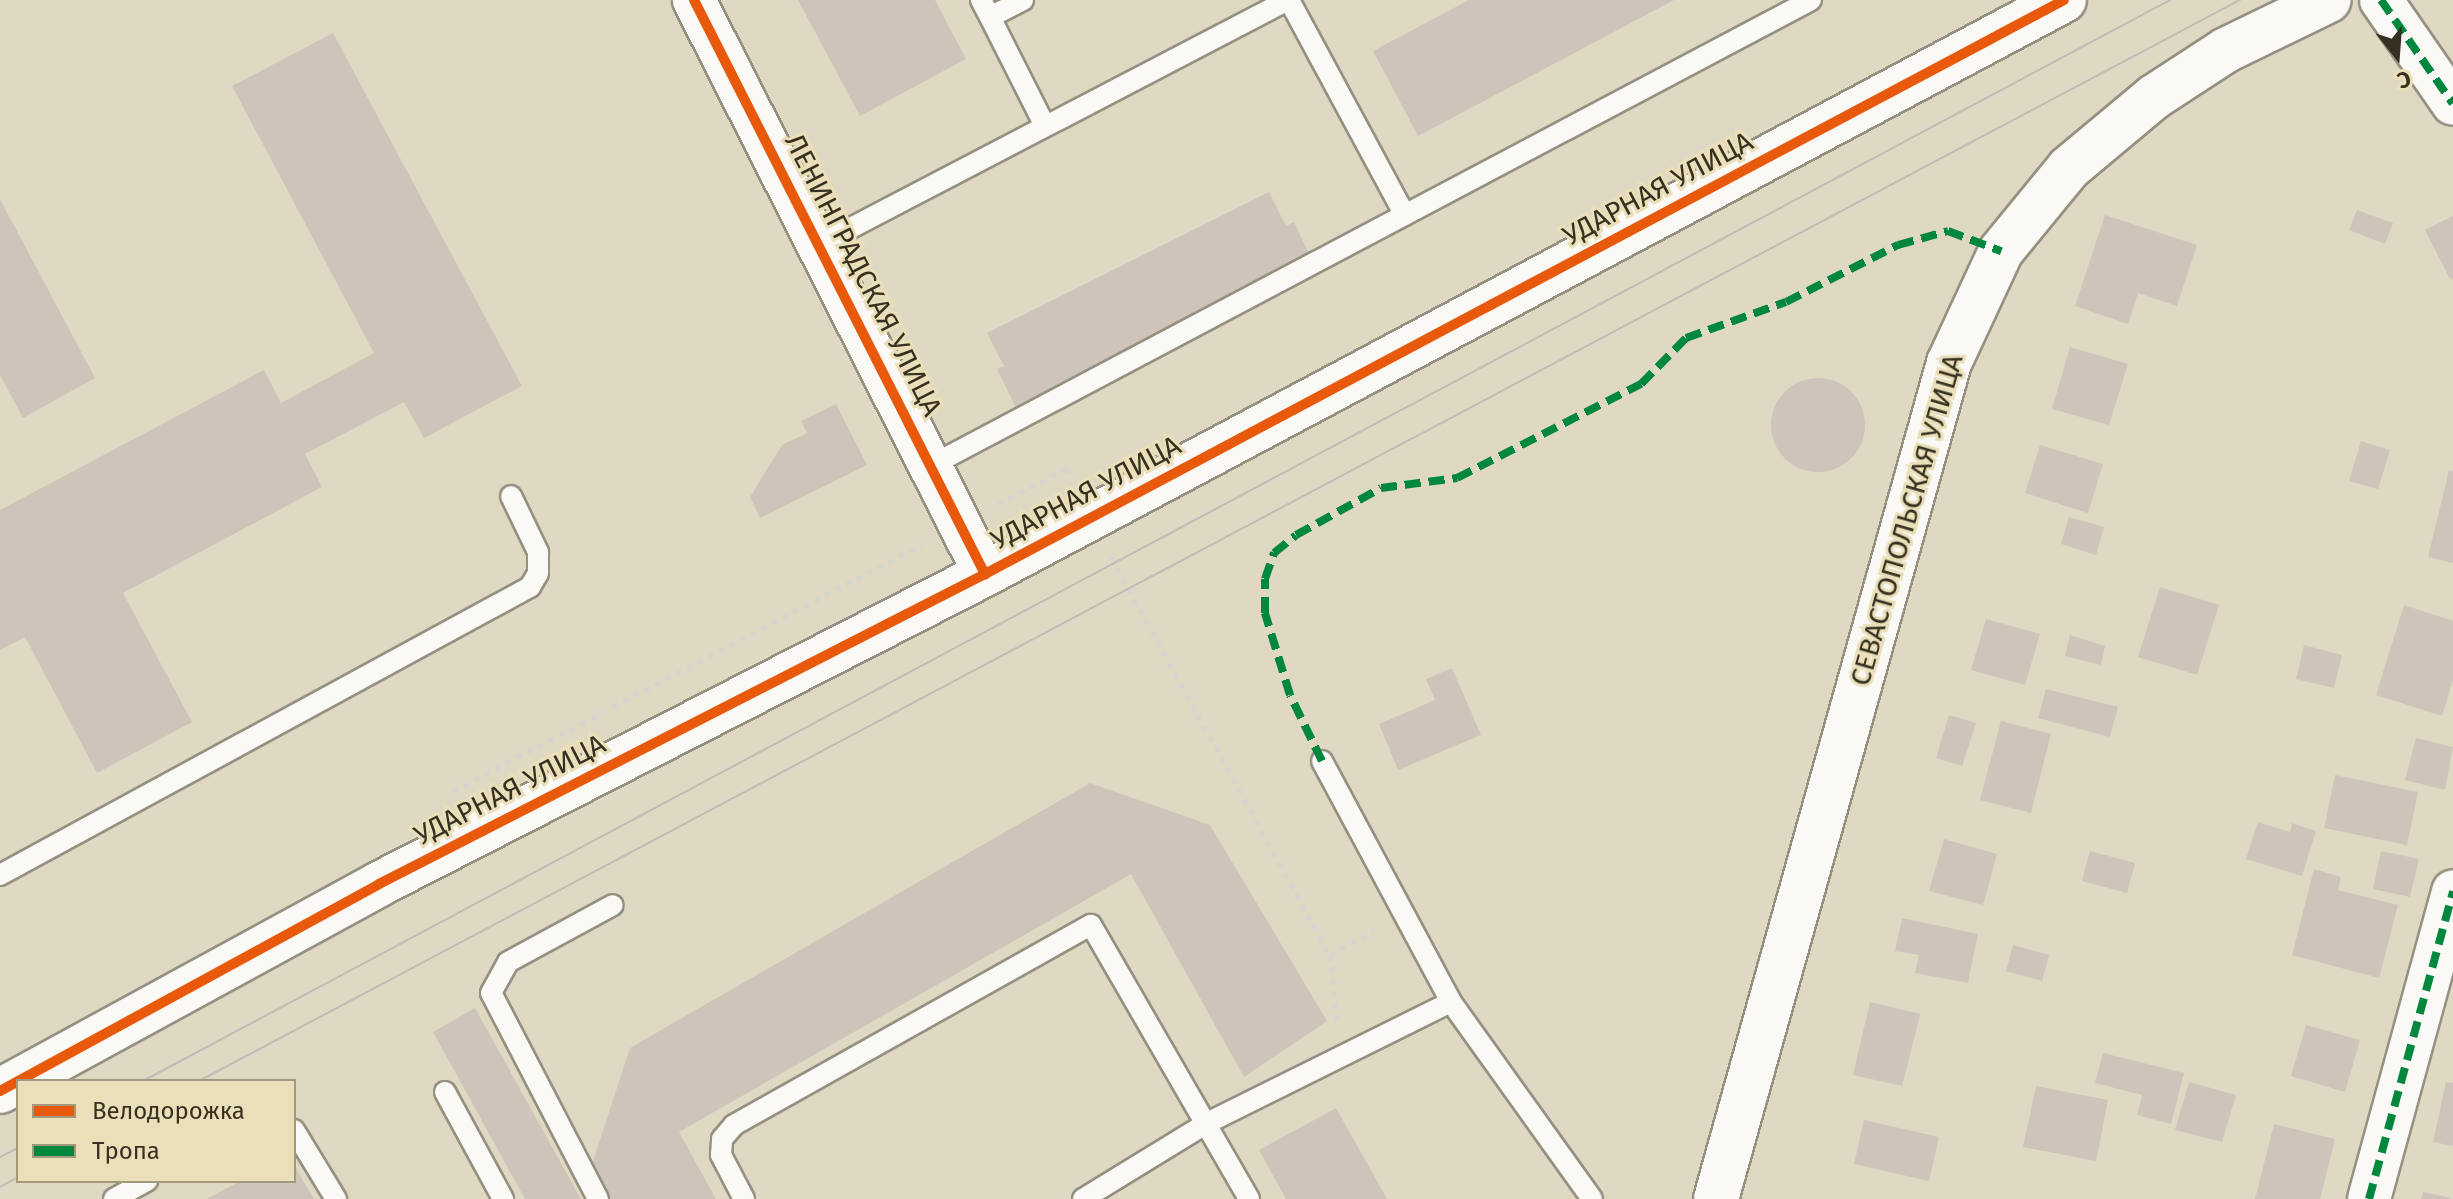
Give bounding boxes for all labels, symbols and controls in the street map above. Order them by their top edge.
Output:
north arrow [2357,16,2437,96]
text: С [2394,65,2414,94]
street label: УДАРНАЯ УЛИЦА [1557,125,1759,253]
street label: ЛЕНИНГРАДСКАЯ УЛИЦА [777,128,949,422]
street label: СЕВАСТОПОЛЬСКАЯ УЛИЦА [1844,350,1970,690]
street label: УДАРНАЯ УЛИЦА [985,429,1187,557]
street label: УДАРНАЯ УЛИЦА [409,727,611,853]
legend [16,1079,296,1183]
text: Велодорожка [92,1097,245,1125]
text: Тропа [92,1137,160,1165]

